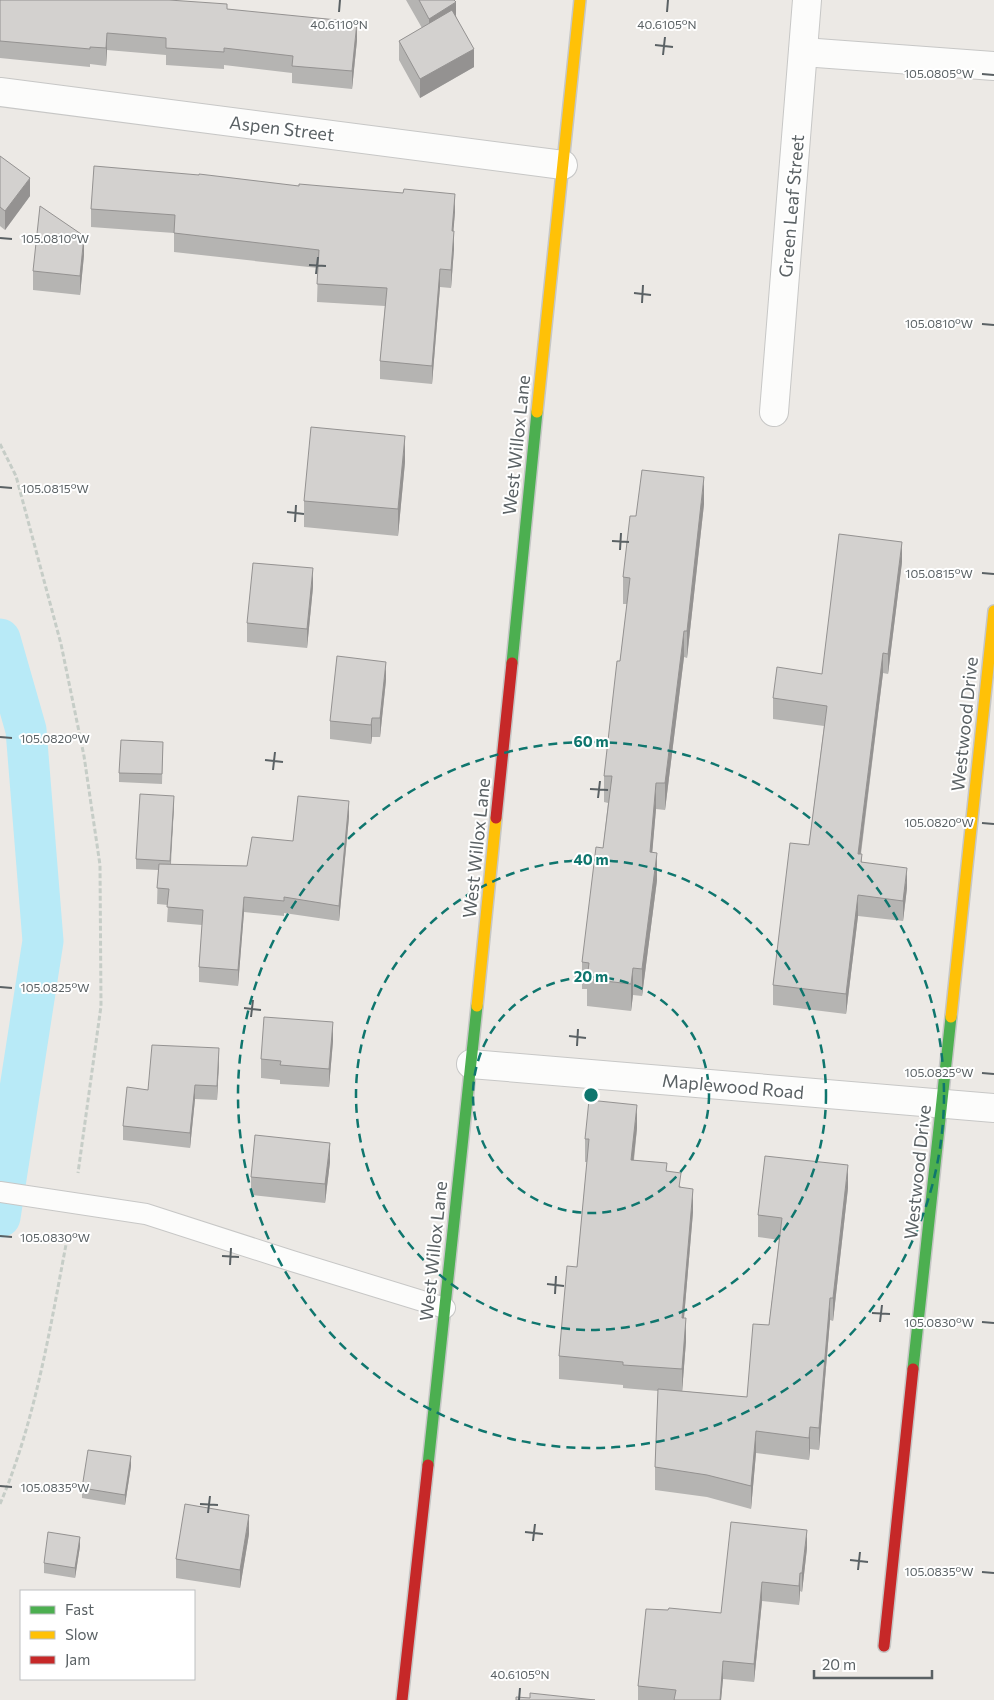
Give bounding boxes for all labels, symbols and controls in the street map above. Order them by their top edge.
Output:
text: 40.6110°N [310,17,368,31]
text: 40.6105°N [637,17,697,31]
text: 105.0805°W [904,66,974,80]
street label: Aspen Street [228,111,336,145]
street label: Green Leaf Street [774,134,808,278]
text: 105.0810°W [21,231,89,245]
text: 105.0810°W [905,316,973,330]
street label: West Willox Lane [498,374,534,516]
text: 105.0815°W [21,481,89,495]
text: 105.0815°W [905,566,973,580]
street label: Westwood Drive [946,656,982,792]
text: 105.0820°W [20,731,90,745]
text: 60 m [573,732,609,750]
street label: West Willox Lane [458,777,494,919]
text: 105.0820°W [904,815,974,829]
text: 40 m [573,850,609,868]
text: 20 m [574,967,608,985]
text: 105.0825°W [21,980,89,994]
text: 105.0825°W [905,1065,973,1079]
street label: Maplewood Road [661,1069,805,1103]
centre of rings [582,1086,600,1104]
street label: Westwood Drive [899,1104,935,1240]
street label: West Willox Lane [415,1180,451,1322]
text: 105.0830°W [20,1230,90,1244]
text: 105.0830°W [904,1315,974,1329]
text: 105.0835°W [21,1480,90,1494]
text: 105.0835°W [905,1564,974,1578]
legend [20,1590,195,1680]
text: Fast [65,1600,94,1618]
text: Slow [65,1625,98,1643]
scale bar [814,1648,932,1680]
text: Jam [65,1650,90,1668]
text: 20 m [822,1655,856,1673]
text: 40.6105°N [490,1667,550,1681]

